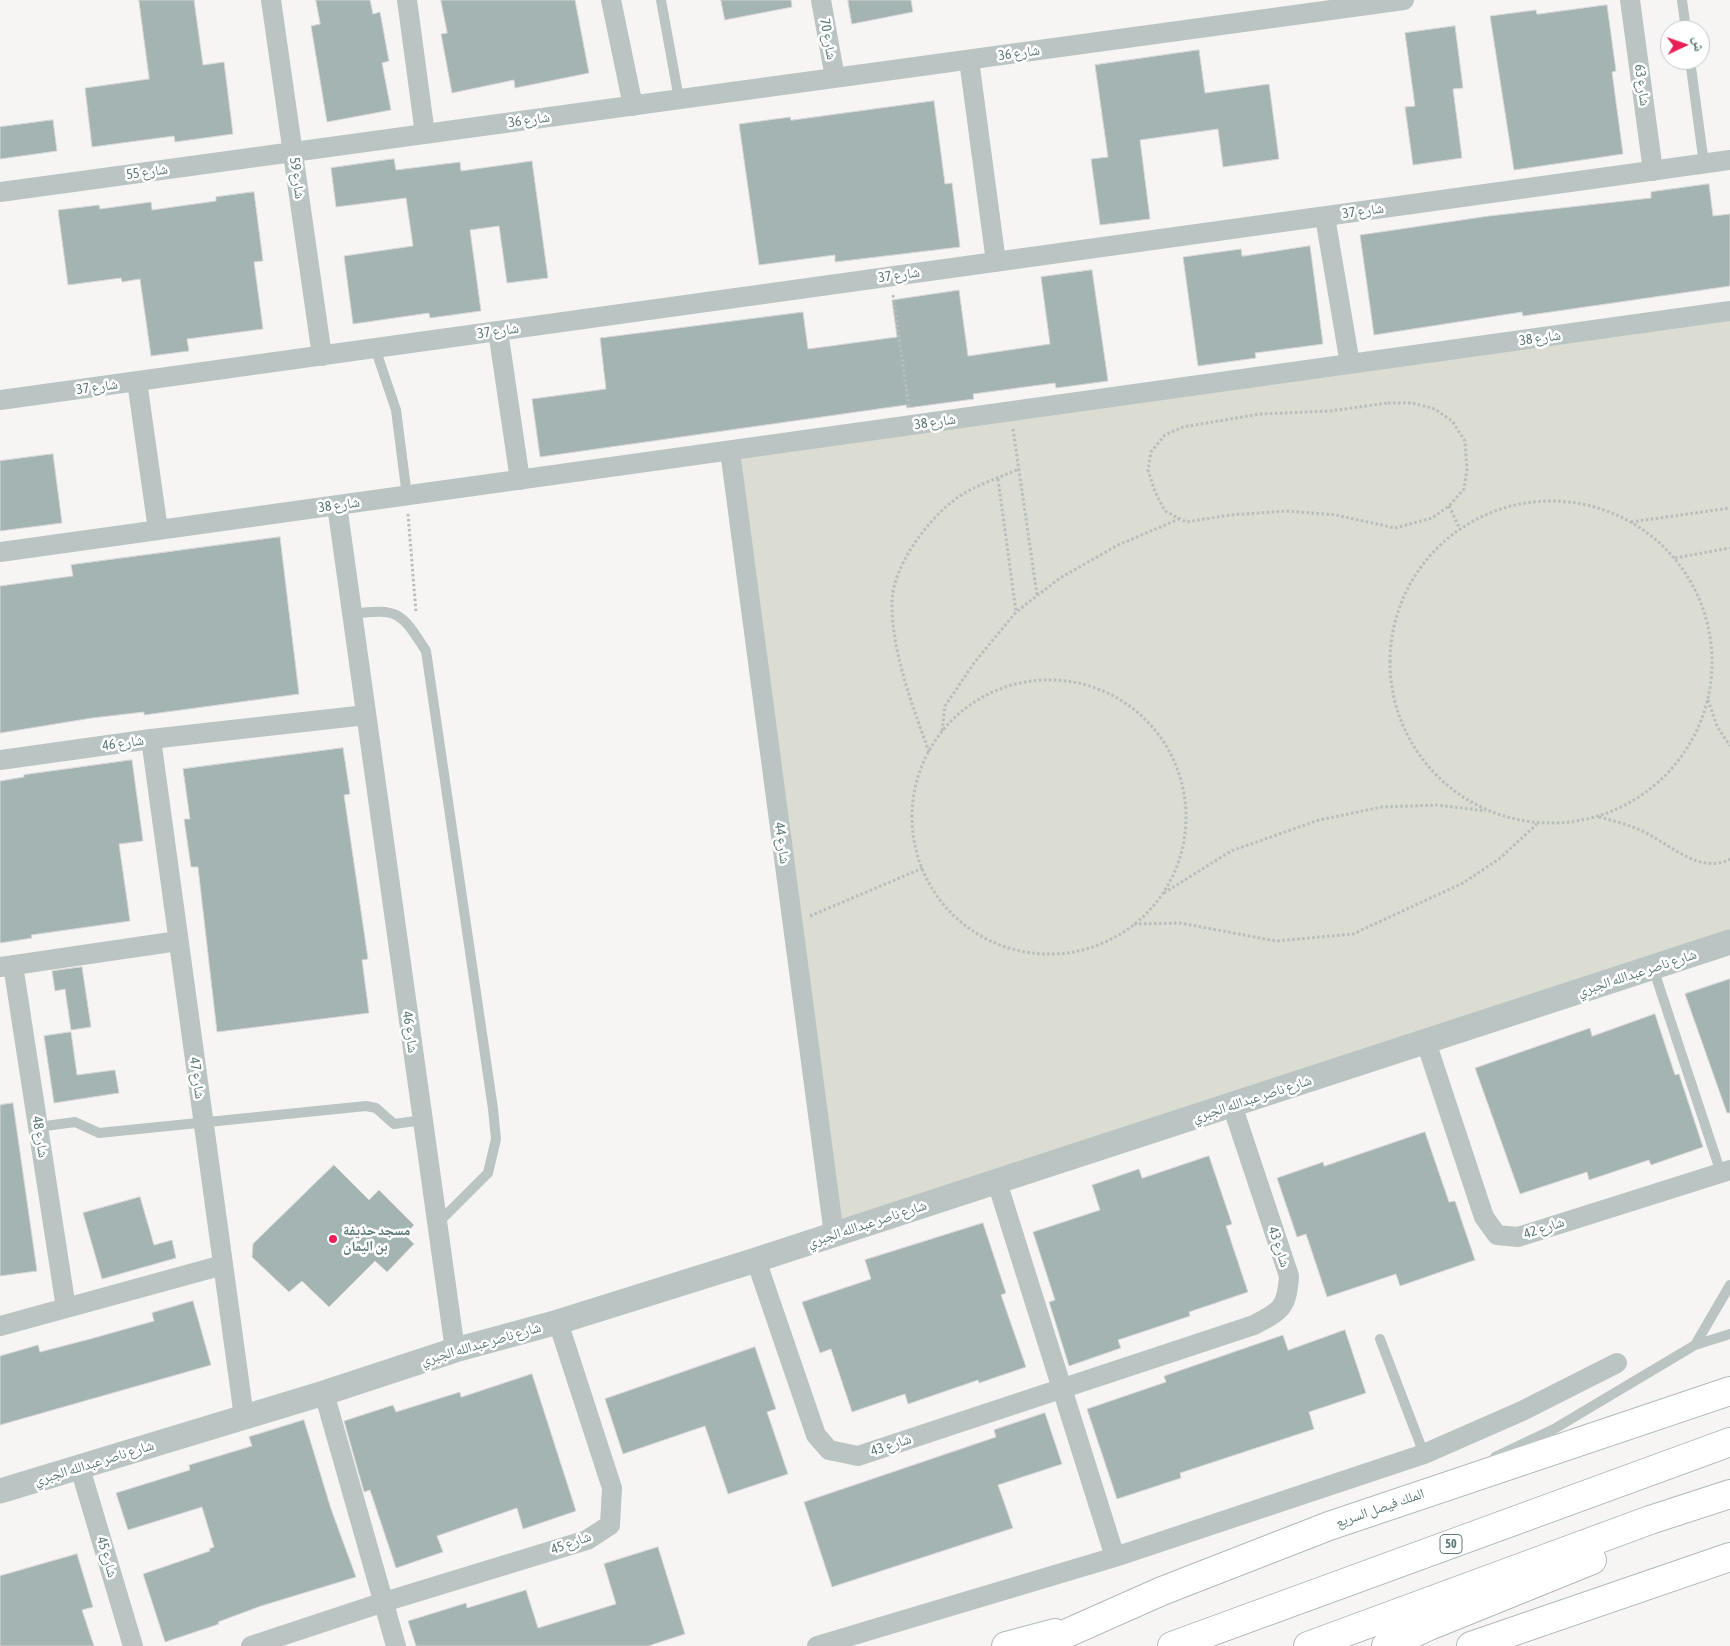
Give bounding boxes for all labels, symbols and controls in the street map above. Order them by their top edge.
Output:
street label: شارع 70 [816,17,840,61]
north arrow [1660,20,1710,70]
text: ش [1691,36,1707,52]
street label: شارع 36 [997,42,1041,64]
street label: شارع 63 [1631,63,1653,107]
street label: شارع 36 [507,109,551,131]
street label: شارع 59 [286,156,308,200]
street label: شارع 55 [125,161,169,183]
street label: شارع 37 [1341,200,1385,222]
street label: شارع 37 [877,264,921,286]
street label: شارع 37 [476,320,520,342]
street label: شارع 38 [1518,327,1562,349]
street label: شارع 37 [75,376,119,398]
street label: شارع 38 [913,411,957,433]
street label: شارع 38 [317,494,361,516]
street label: شارع 46 [101,732,145,754]
street label: شارع 44 [771,821,793,865]
street label: شارع ناصر عبدالله الجبري [1575,946,1699,1000]
street label: شارع 46 [399,1010,421,1054]
street label: شارع 47 [186,1056,208,1100]
street label: شارع ناصر عبدالله الجبري [1190,1072,1314,1126]
street label: شارع 48 [28,1115,52,1159]
street label: شارع ناصر عبدالله الجبري [805,1197,929,1251]
street label: شارع 42 [1522,1214,1566,1242]
place label: مسجد حذيفة بن اليمان [343,1223,410,1256]
street label: شارع 43 [1265,1225,1293,1269]
marker: مسجد حذيفة بن اليمان [327,1233,339,1245]
street label: شارع ناصر عبدالله الجبري [419,1319,543,1369]
street label: شارع 43 [869,1431,913,1459]
street label: شارع ناصر عبدالله الجبري [32,1437,156,1489]
street label: الملك فيصل السريع [1334,1485,1426,1531]
street label: شارع 45 [549,1528,593,1558]
street label: شارع 45 [93,1535,121,1579]
road number: 50 [1440,1535,1462,1554]

